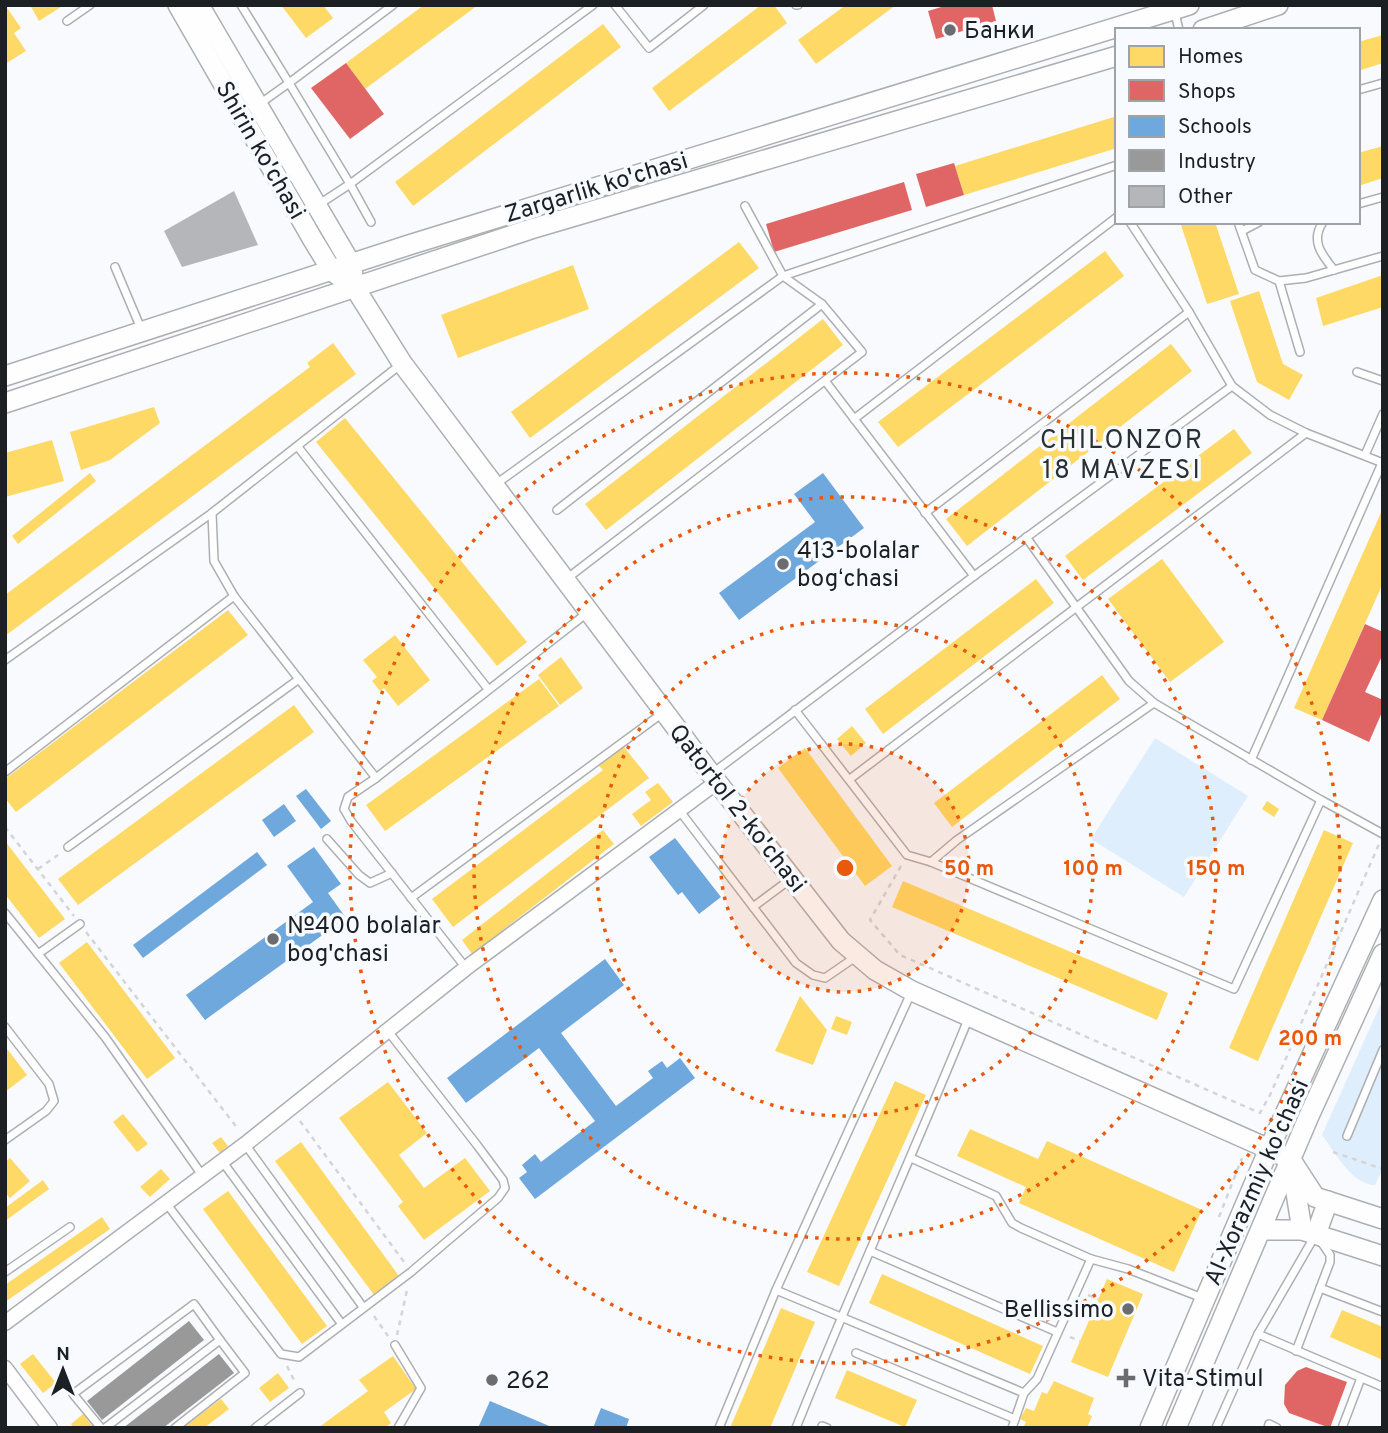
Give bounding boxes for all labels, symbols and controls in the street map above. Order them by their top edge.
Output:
place label: Банки [964,17,1035,47]
marker: Банки [942,22,958,38]
legend [1115,28,1360,224]
text: Homes [1178,44,1243,71]
street label: Shirin ko'chasi [208,77,311,225]
text: Shops [1178,79,1236,106]
text: Schools [1178,114,1252,141]
street label: Zargarlik ko'chasi [501,147,692,231]
text: Industry [1178,149,1256,176]
text: Other [1178,184,1233,211]
district label: CHILONZOR 18 MAVZESI [1040,425,1204,488]
place label: 413-bolalar bogʻchasi [797,537,920,595]
marker: 413-bolalar bogʻchasi [775,556,791,572]
street label: Qatortol 2-ko'chasi [661,719,812,900]
centre of rings [833,856,857,880]
text: 50 m [944,856,994,883]
text: 100 m [1063,856,1123,883]
text: 150 m [1187,856,1245,883]
place label: №400 bolalar bog'chasi [287,912,441,970]
marker: №400 bolalar bog'chasi [265,931,281,947]
text: 200 m [1278,1026,1342,1053]
street label: Al-Xorazmiy ko'chasi [1199,1075,1317,1291]
place label: Bellissimo [1004,1296,1114,1326]
marker: Bellissimo [1120,1301,1136,1317]
north arrow [28,1335,98,1405]
text: N [56,1343,70,1367]
place label: Vita-Stimul [1142,1365,1263,1395]
place label: 262 [506,1367,550,1397]
marker: Vita-Stimul [1116,1368,1136,1388]
marker: 262 [484,1372,500,1388]

